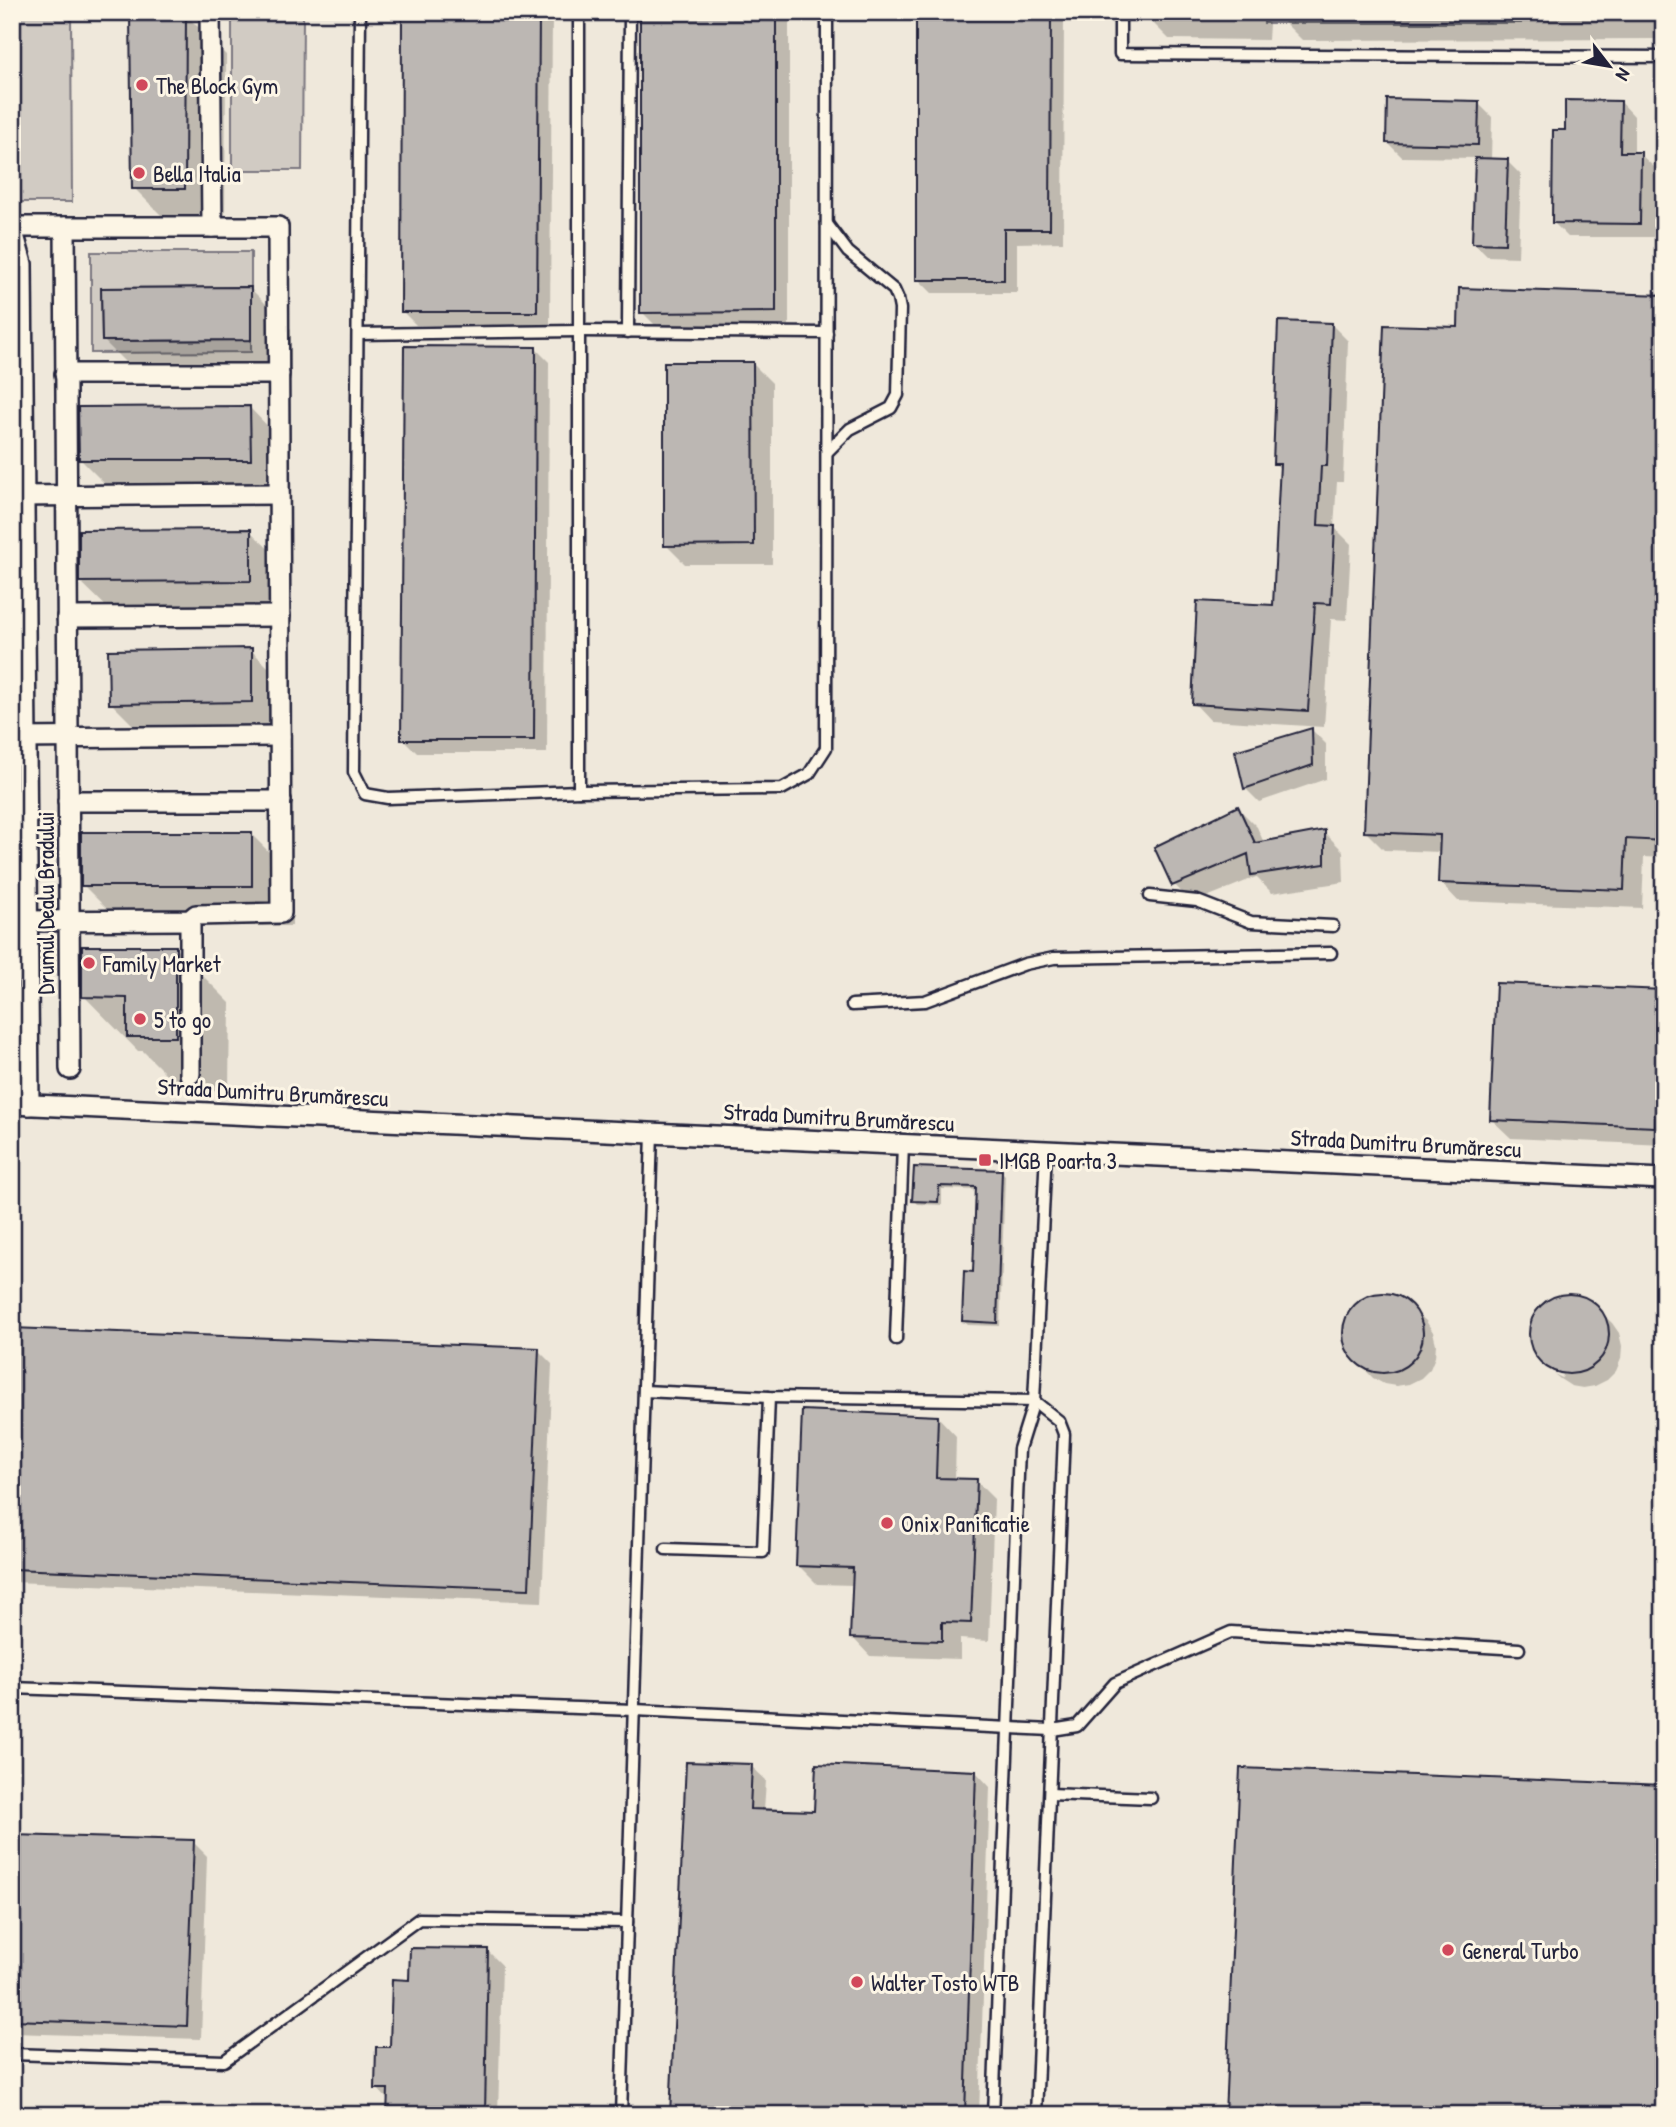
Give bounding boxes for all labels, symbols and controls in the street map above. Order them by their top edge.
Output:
north arrow [1574,32,1644,102]
text: N [1610,64,1637,86]
place label: The Block Gym [156,70,278,101]
marker: The Block Gym [134,77,150,93]
place label: Bella Italia [153,158,241,189]
marker: Bella Italia [131,165,147,181]
street label: Drumul Dealu Bradului [30,811,61,995]
place label: Family Market [102,948,222,979]
marker: Family Market [81,955,97,971]
place label: 5 to go [154,1004,211,1035]
marker: 5 to go [132,1011,148,1027]
street label: Strada Dumitru Brumărescu [157,1070,389,1114]
street label: Strada Dumitru Brumărescu [723,1095,955,1139]
street label: Strada Dumitru Brumărescu [1290,1121,1522,1165]
place label: IMGB Poarta 3 [999,1145,1117,1176]
marker: IMGB Poarta 3 [977,1152,993,1168]
place label: Onix Panificatie [901,1508,1030,1539]
marker: Onix Panificatie [879,1515,895,1531]
place label: General Turbo [1462,1935,1579,1966]
marker: General Turbo [1440,1942,1456,1958]
place label: Walter Tosto WTB [871,1967,1019,1998]
marker: Walter Tosto WTB [849,1974,865,1990]

